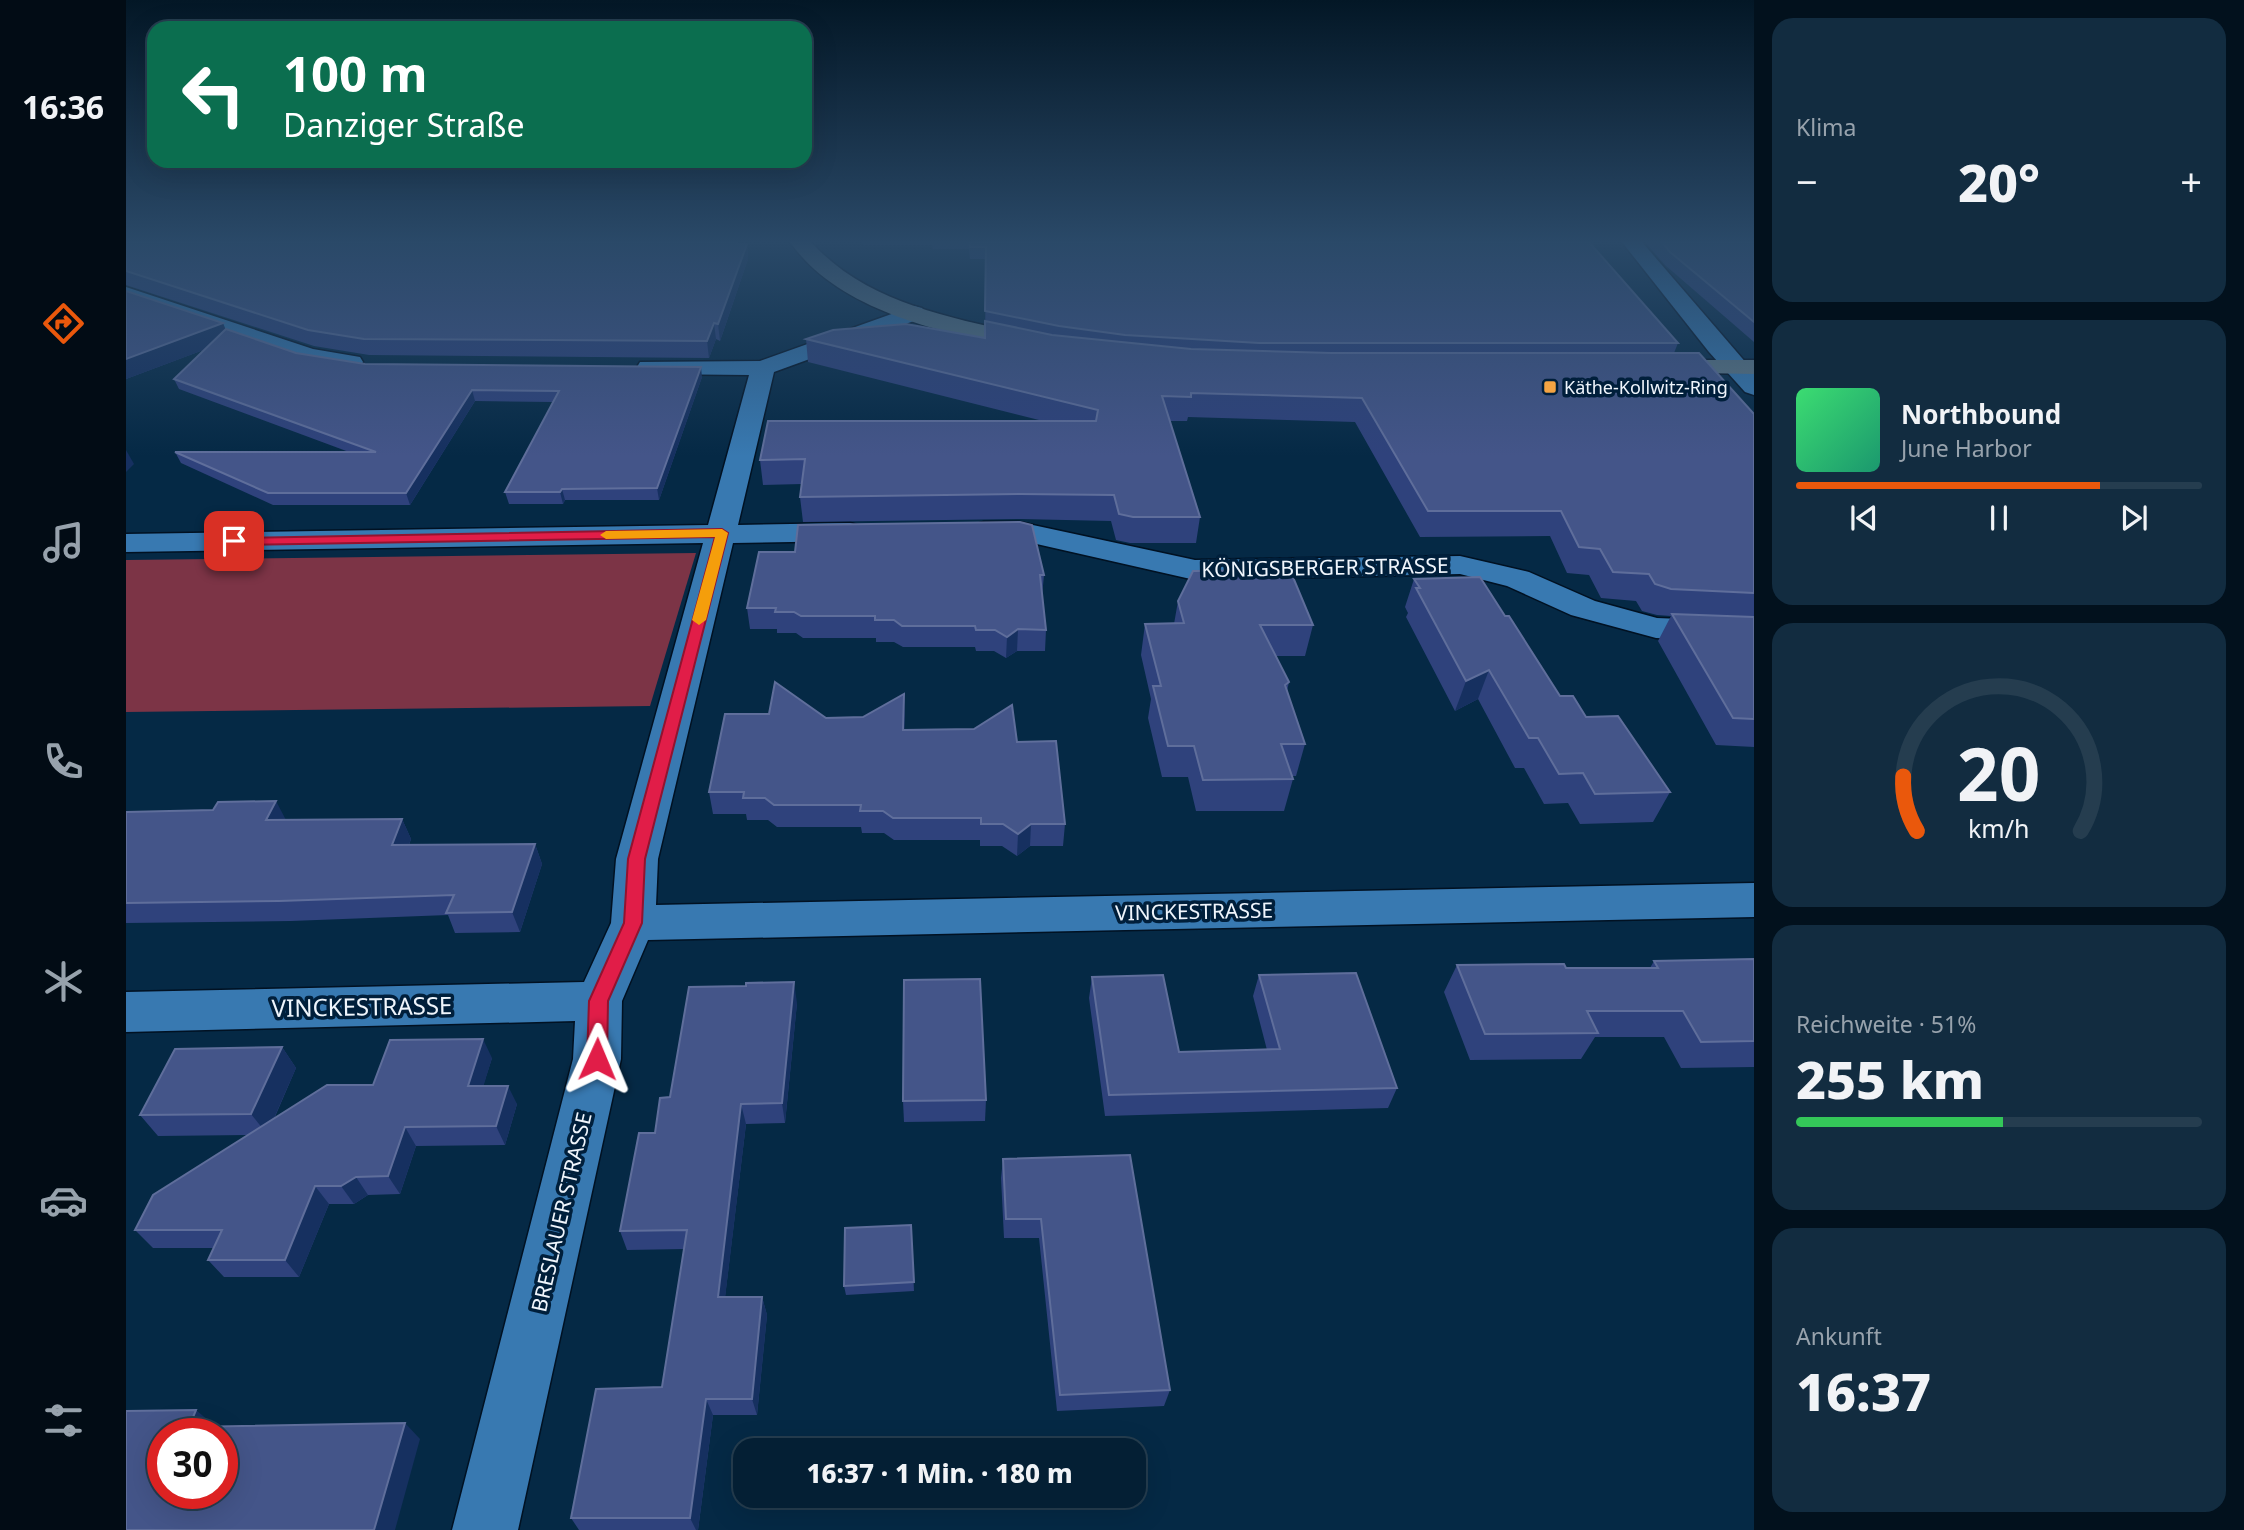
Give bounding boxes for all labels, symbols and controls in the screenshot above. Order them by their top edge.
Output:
text: 100 m [283,40,428,106]
icon: left [168,49,259,140]
text: 16:36 [22,85,104,128]
text: Danziger Straße [283,103,525,146]
text: Klima [1796,111,1857,143]
text: 20° [1958,146,2040,217]
text: − [1796,155,1818,207]
text: + [2180,155,2202,207]
icon: directions [39,299,88,348]
place label: Käthe-Kollwitz-Ring [1564,375,1728,399]
marker: Käthe-Kollwitz-Ring [1542,379,1558,395]
text: Northbound [1901,396,2061,432]
text: June Harbor [1901,432,2032,464]
icon: previous [1845,499,1883,537]
icon: pause [1980,499,2018,537]
icon: next [2115,499,2153,537]
pin [204,511,264,571]
icon: music [39,518,88,567]
icon: arrive [215,522,253,560]
street label: KÖNIGSBERGER STRASSE [1201,551,1449,583]
text: 20 [1957,723,2041,822]
icon: phone [39,737,88,786]
text: km/h [1968,811,2030,845]
street label: VINCKESTRASSE [1115,896,1273,926]
icon: climate [39,957,88,1006]
street label: VINCKESTRASSE [271,988,453,1024]
text: Reichweite · 51% [1796,1008,1976,1040]
position arrow [560,1022,634,1096]
text: 255 km [1796,1043,1984,1114]
street label: BRESLAUER STRASSE [524,1109,598,1315]
icon: car [39,1176,88,1225]
text: Ankunft [1796,1320,1882,1352]
text: 16:37 [1796,1355,1931,1426]
icon: filters [39,1396,88,1445]
speed limit sign: 30 [147,1418,238,1509]
text: 16:37 · 1 Min. · 180 m [806,1455,1073,1491]

